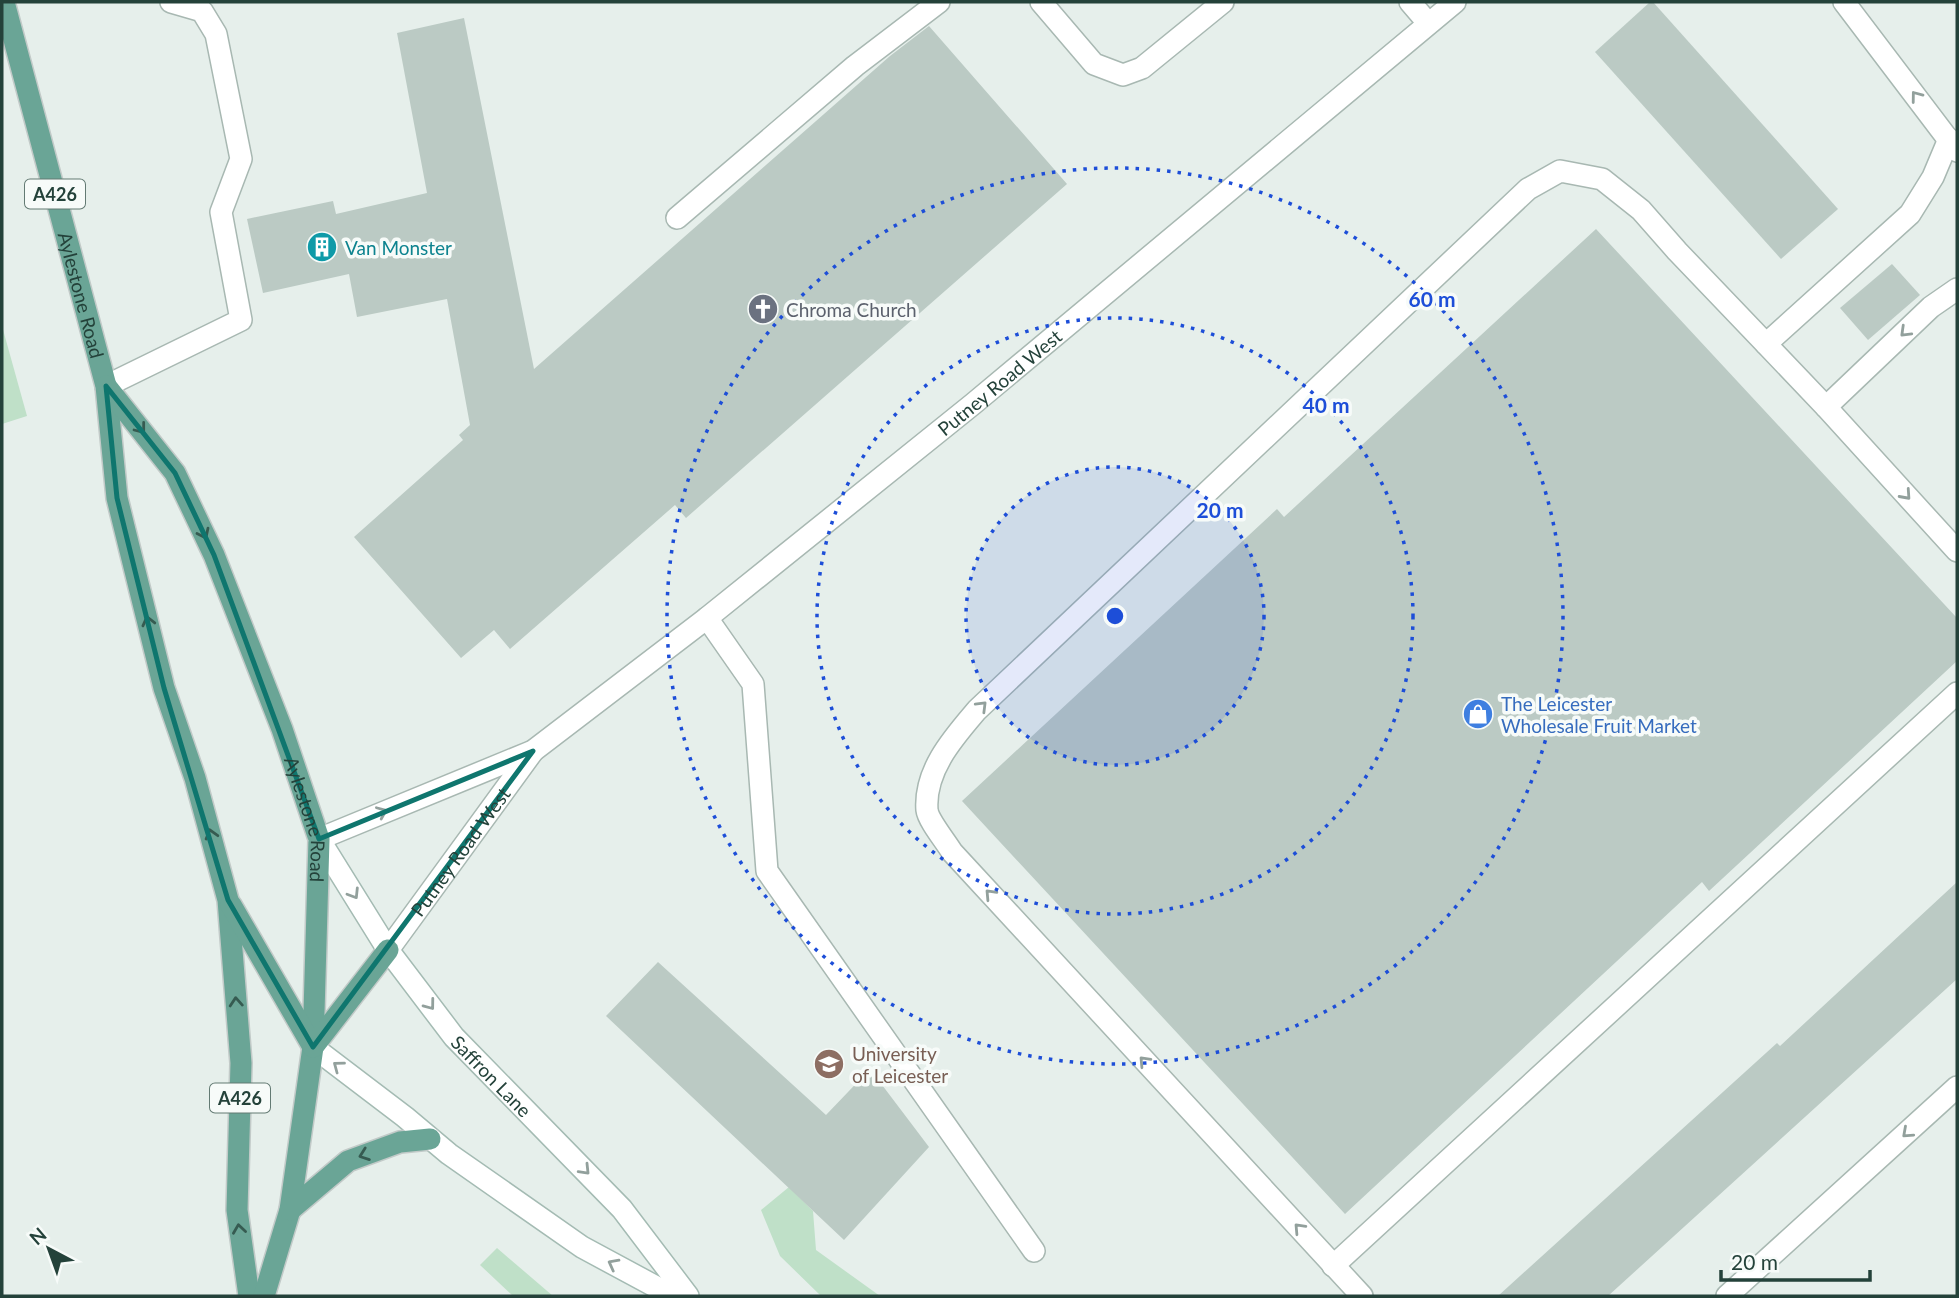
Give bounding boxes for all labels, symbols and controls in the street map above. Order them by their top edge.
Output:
one-way arrow [1912,92,1924,104]
road number: A426 [25,180,85,209]
street label: Aylestone Road [54,229,110,361]
building icon: Van Monster [305,230,339,264]
place label: Van Monster [345,236,452,259]
text: 60 m [1408,286,1456,311]
church icon: Chroma Church [746,292,780,326]
place label: Chroma Church [786,298,917,321]
street label: Putney Road West [933,324,1066,440]
one-way arrow [1900,324,1913,337]
text: 40 m [1302,392,1350,417]
one-way arrow [132,422,145,434]
one-way arrow [1898,487,1911,500]
text: 20 m [1196,497,1244,522]
one-way arrow [196,527,210,539]
centre of rings [1103,604,1127,628]
one-way arrow [142,615,156,627]
place label: The Leicester Wholesale Fruit Market [1501,692,1697,737]
shop icon: The Leicester Wholesale Fruit Market [1461,697,1495,731]
one-way arrow [974,701,987,714]
street label: Aylestone Road [280,753,330,883]
street label: Putney Road West [405,782,515,920]
one-way arrow [375,806,387,820]
one-way arrow [205,828,220,840]
one-way arrow [345,887,358,900]
one-way arrow [986,889,998,902]
one-way arrow [229,996,244,1007]
one-way arrow [421,997,434,1009]
street label: Saffron Lane [447,1030,537,1121]
place label: University of Leicester [852,1042,948,1087]
school or university icon: University of Leicester [812,1047,846,1081]
one-way arrow [1140,1056,1153,1069]
one-way arrow [334,1062,346,1075]
road number: A426 [210,1084,270,1112]
one-way arrow [1902,1124,1915,1137]
one-way arrow [359,1147,371,1161]
one-way arrow [577,1162,590,1175]
north arrow [14,1214,84,1284]
text: N [24,1222,51,1249]
one-way arrow [232,1223,247,1235]
one-way arrow [1294,1223,1307,1236]
scale bar [1721,1238,1870,1282]
text: 20 m [1731,1249,1778,1274]
one-way arrow [608,1259,620,1272]

